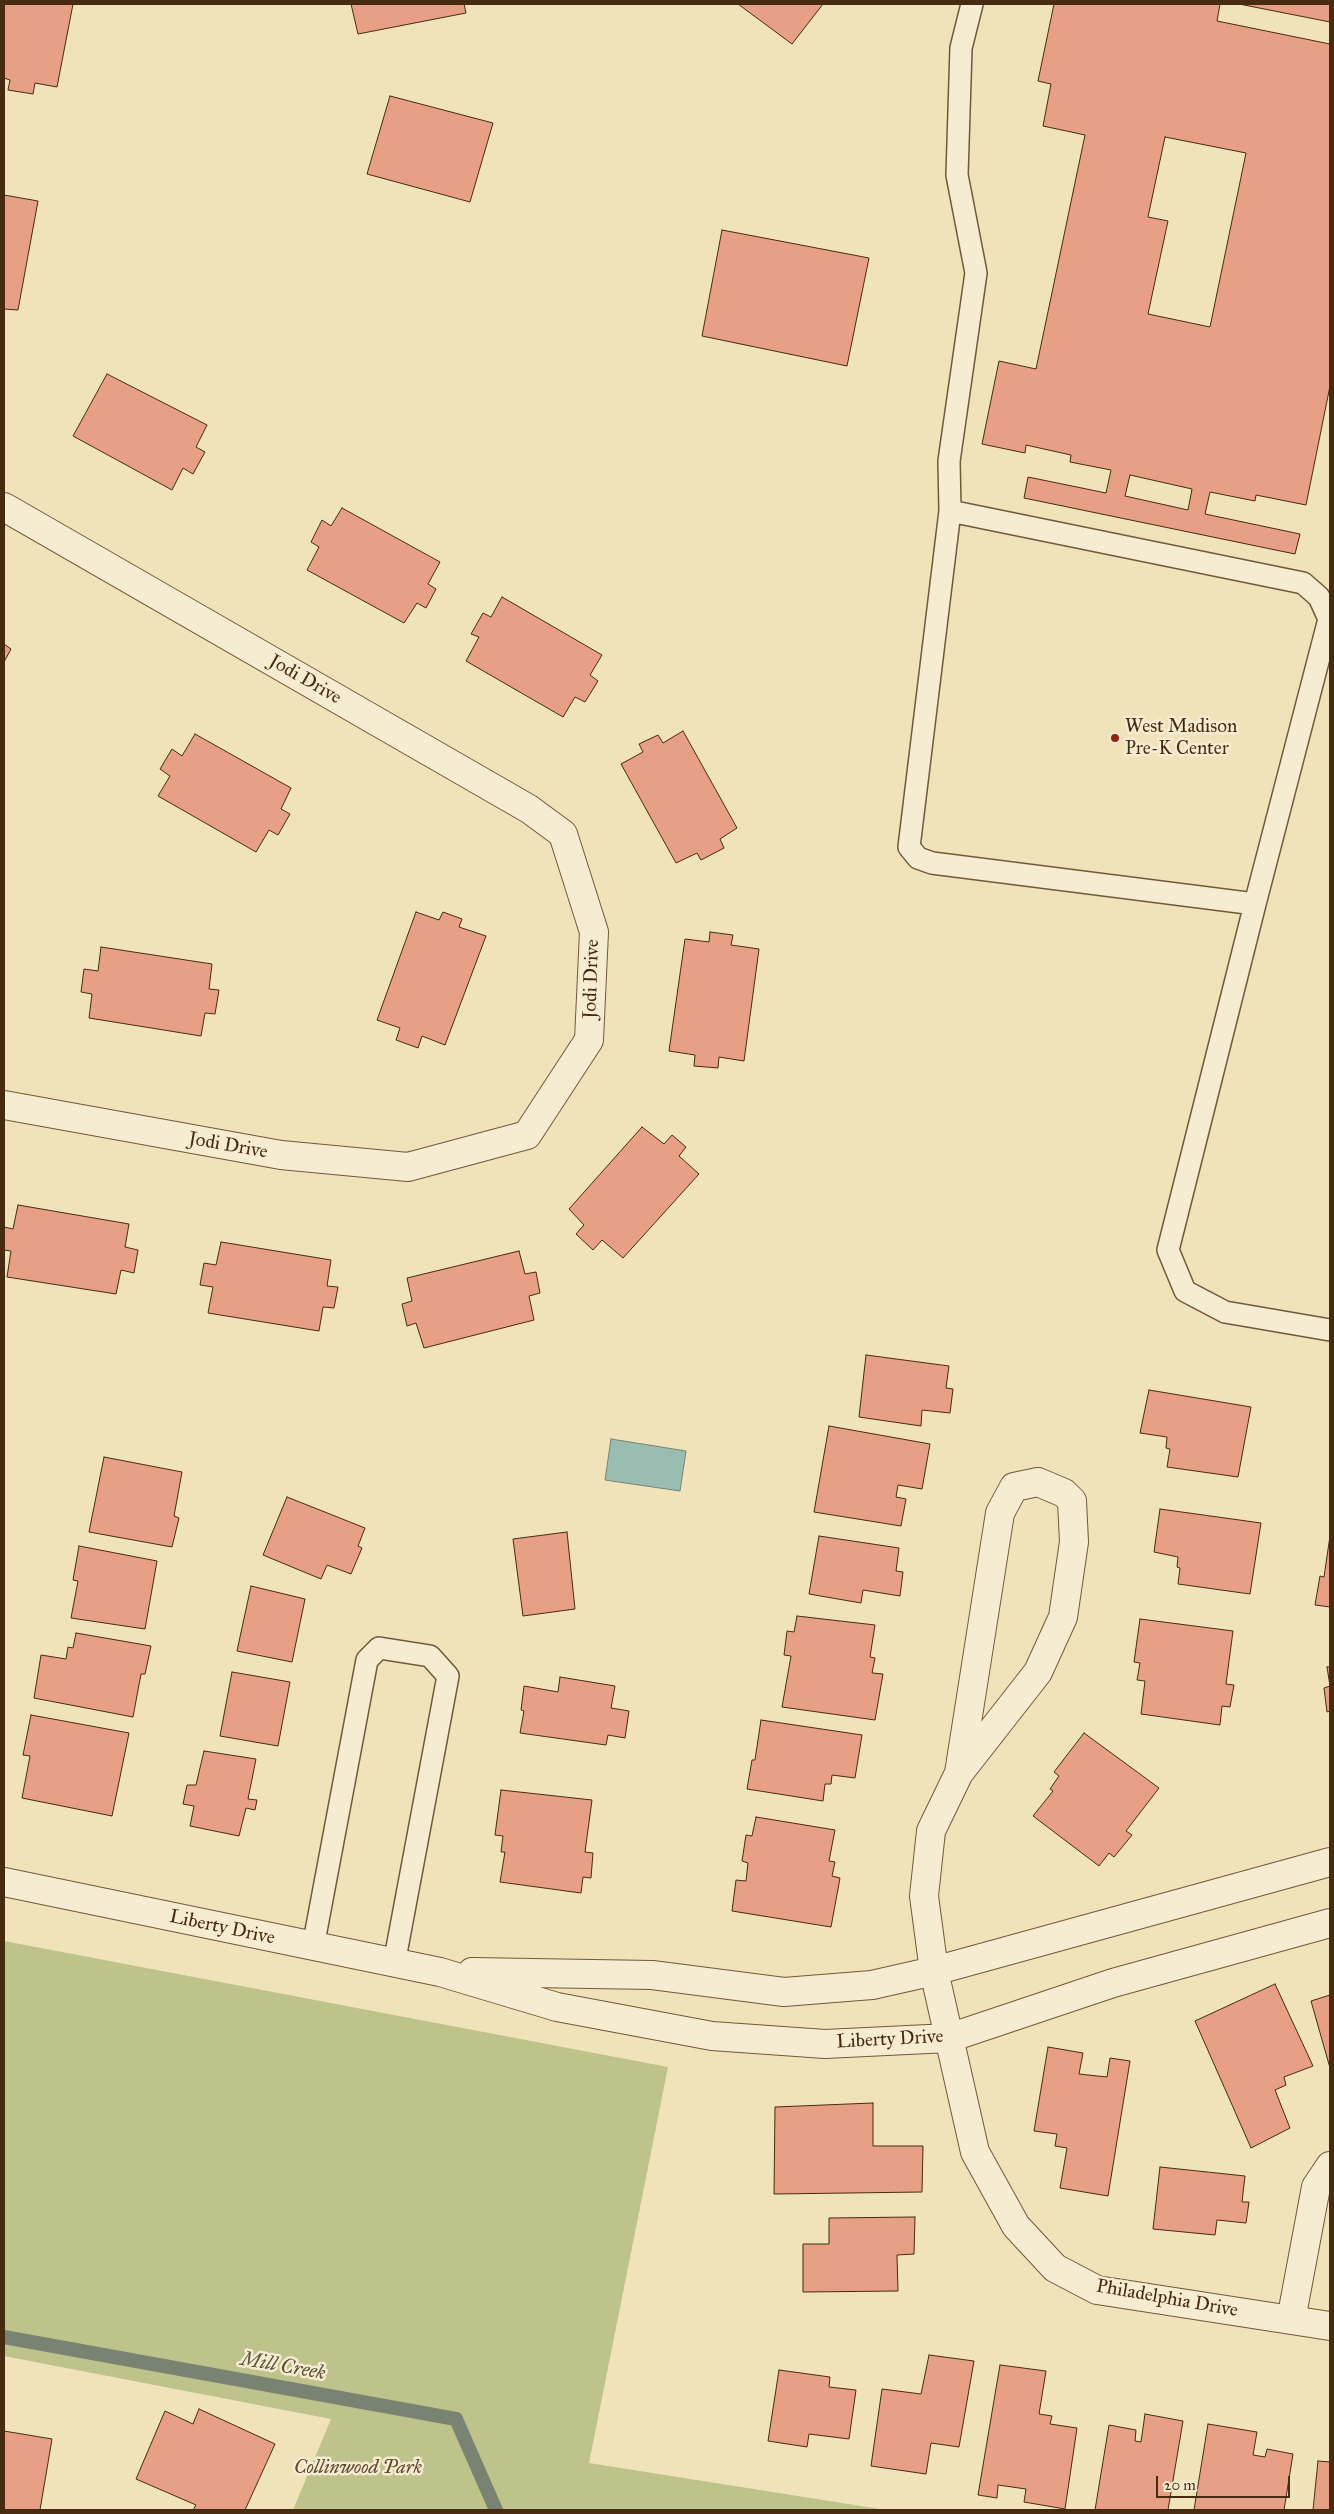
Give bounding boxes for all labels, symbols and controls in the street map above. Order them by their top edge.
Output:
street label: Jodi Drive [265,650,345,710]
place label: West Madison Pre-K Center [1125,716,1237,760]
marker: West Madison Pre-K Center [1109,732,1121,744]
street label: Jodi Drive [579,939,605,1019]
street label: Jodi Drive [187,1128,269,1164]
street label: Liberty Drive [167,1906,277,1950]
street label: Liberty Drive [836,2026,944,2054]
street label: Philadelphia Drive [1094,2275,1240,2323]
water label: Mill Creek [239,2348,327,2386]
park label: Collinwood Park [294,2457,422,2479]
scale bar [1159,2466,1293,2498]
text: 20 m [1164,2476,1196,2494]

